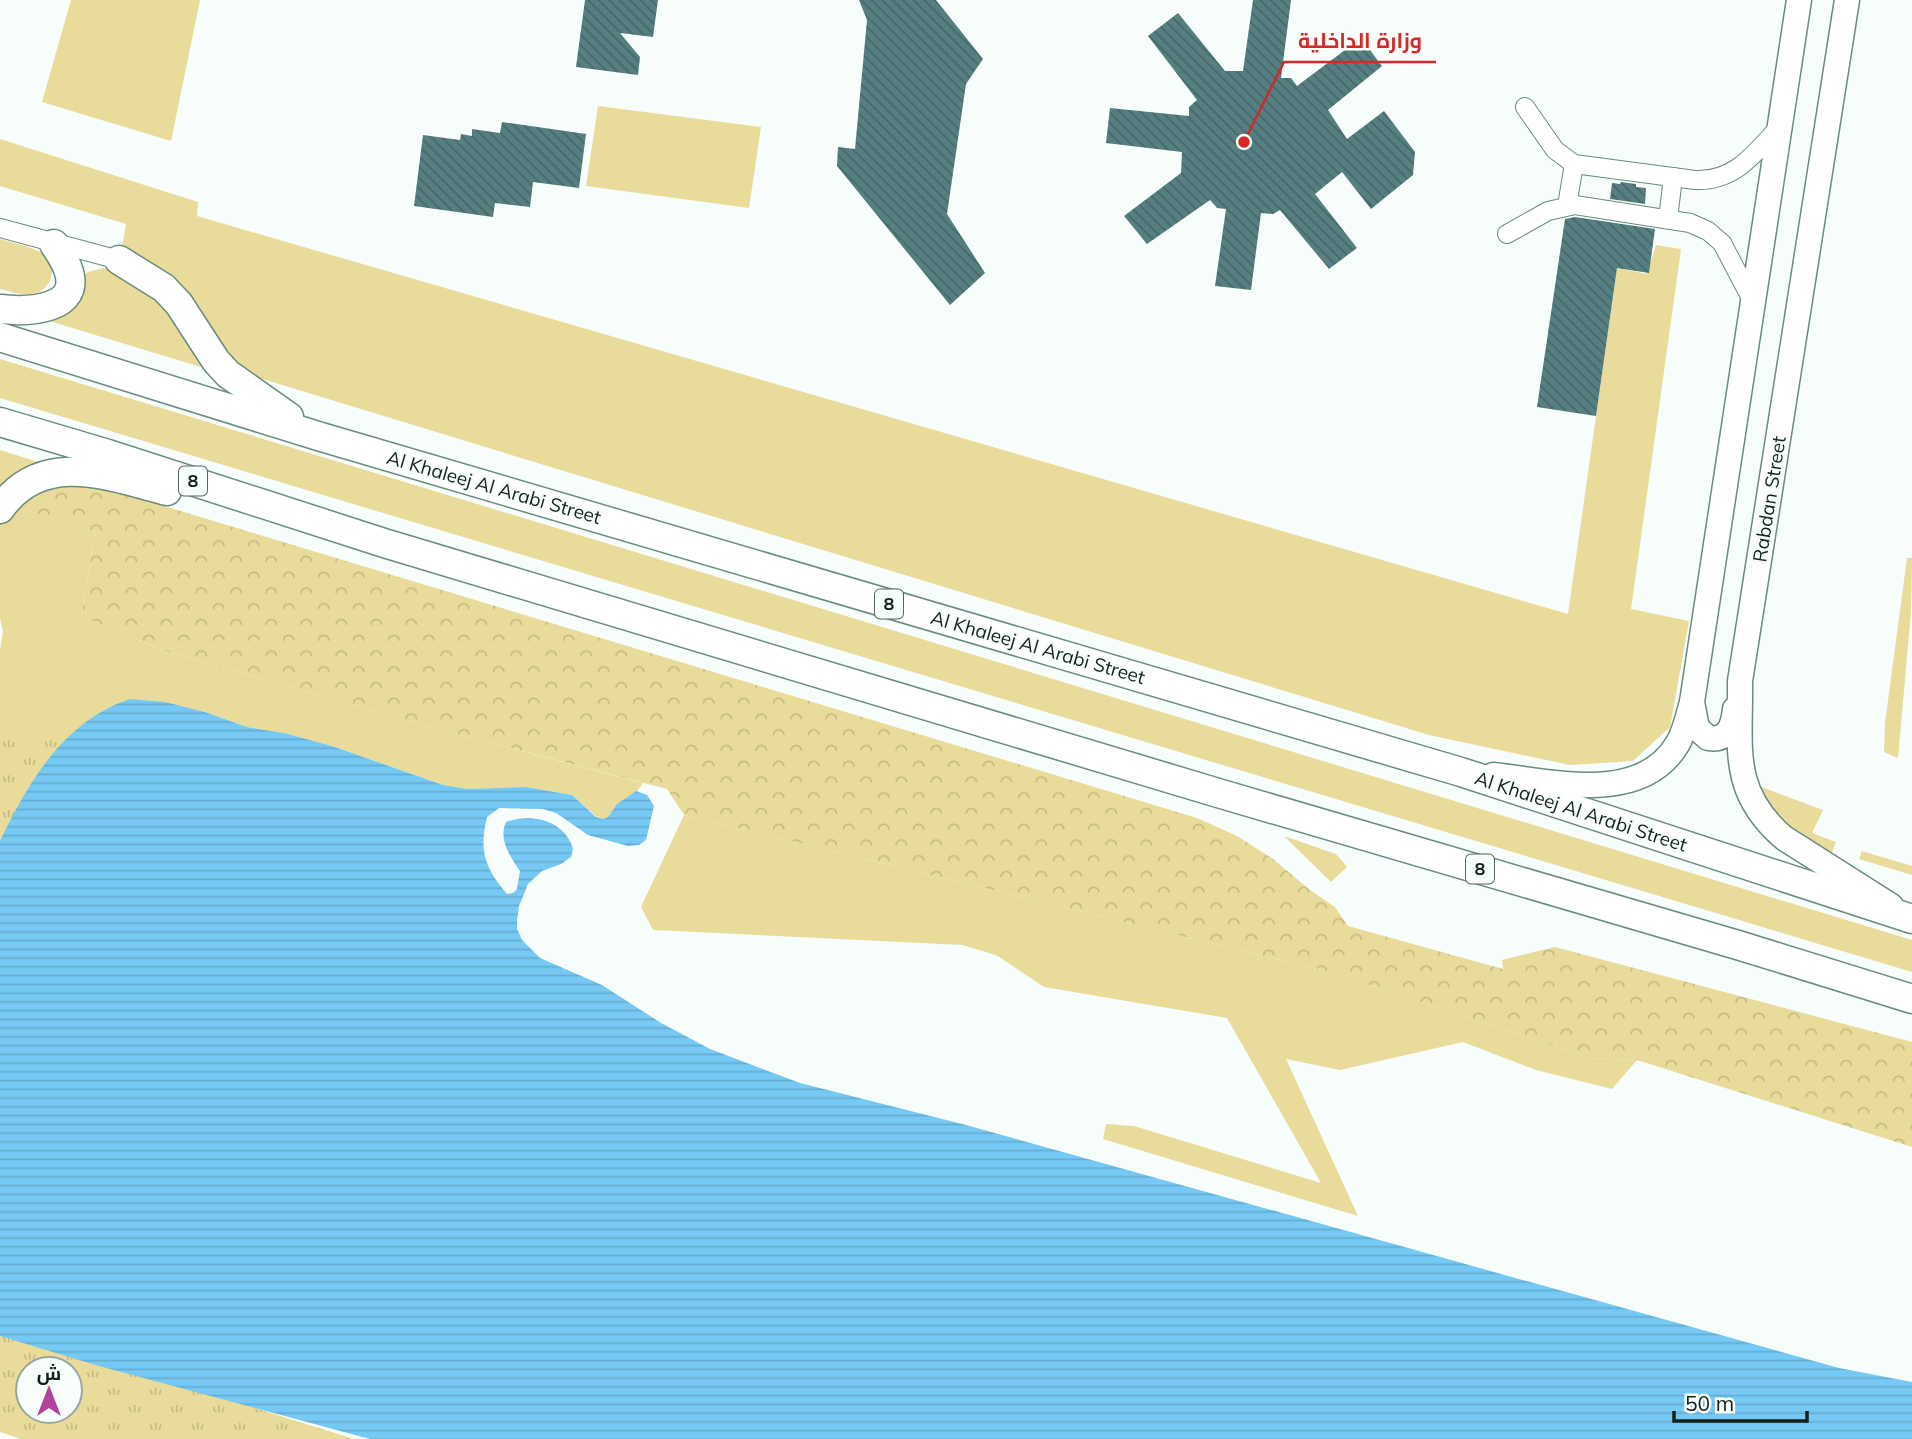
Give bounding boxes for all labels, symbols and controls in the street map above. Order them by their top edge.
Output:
callout: وزارة الداخلية [1284,20,1436,62]
text: وزارة الداخلية [1298,27,1422,54]
street label: Rabdan Street [1747,434,1791,564]
street label: Al Khaleej Al Arabi Street [384,445,604,529]
road number: 8 [179,466,207,495]
road number: 8 [875,590,903,618]
street label: Al Khaleej Al Arabi Street [928,605,1148,689]
street label: Al Khaleej Al Arabi Street [1472,765,1690,857]
road number: 8 [1466,854,1494,884]
north arrow [14,1355,84,1425]
text: ش [37,1361,61,1385]
scale bar [1674,1380,1807,1424]
text: 50 m [1685,1390,1734,1416]

